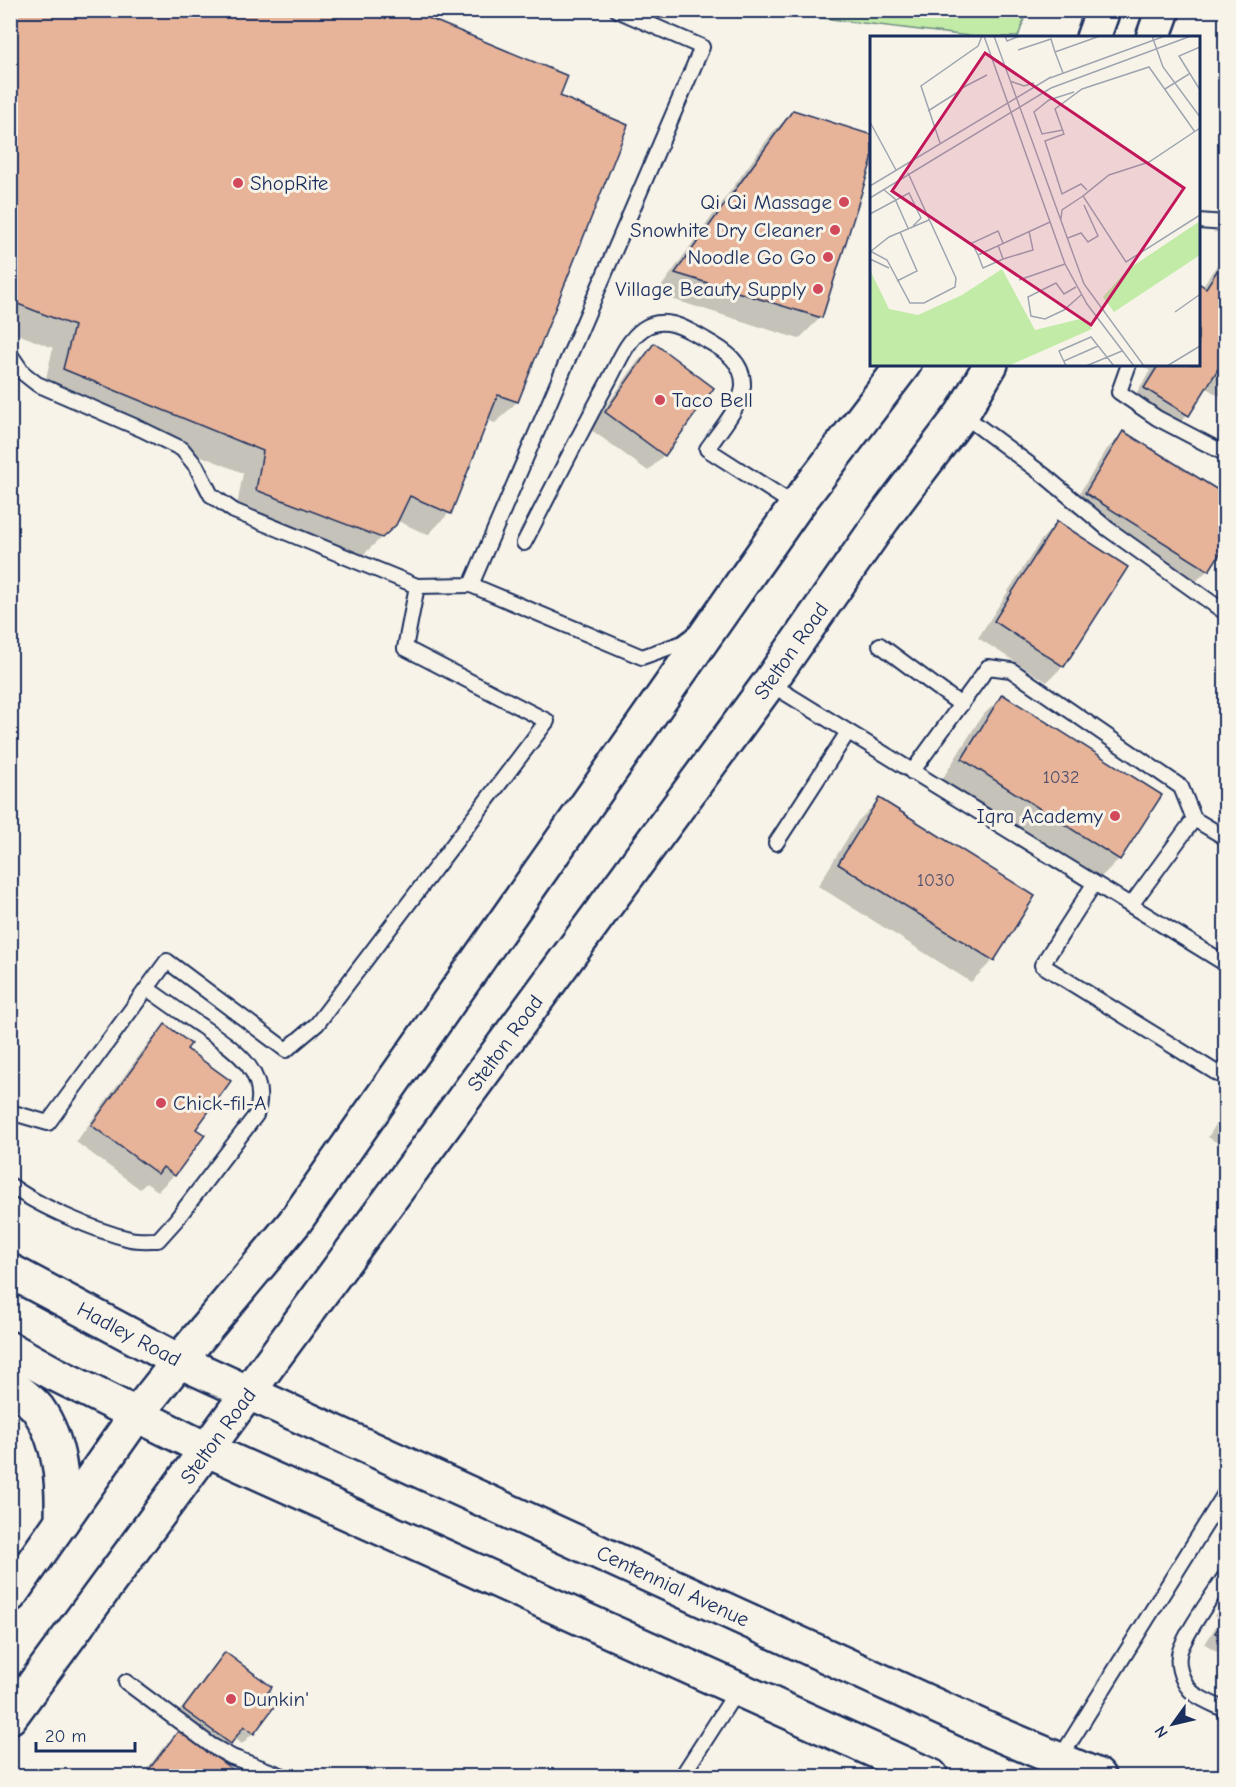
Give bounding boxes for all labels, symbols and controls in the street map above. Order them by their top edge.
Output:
inset map [870,36,1200,366]
place label: ShopRite [250,171,328,195]
marker: ShopRite [231,176,245,190]
place label: Qi Qi Massage [700,190,832,214]
marker: Qi Qi Massage [837,195,851,209]
place label: Snowhite Dry Cleaner [630,218,824,242]
marker: Snowhite Dry Cleaner [828,223,842,237]
place label: Noodle Go Go [687,245,816,269]
marker: Noodle Go Go [821,250,835,264]
place label: Village Beauty Supply [615,277,807,301]
marker: Village Beauty Supply [811,282,825,296]
place label: Taco Bell [672,388,753,412]
marker: Taco Bell [653,393,667,407]
street label: Stelton Road [749,598,833,704]
house number: 1032 [1043,767,1079,788]
place label: Iqra Academy [976,804,1104,828]
marker: Iqra Academy [1108,809,1122,823]
house number: 1030 [917,870,955,891]
street label: Stelton Road [462,990,548,1096]
place label: Chick-fil-A [173,1091,267,1115]
marker: Chick-fil-A [154,1096,168,1110]
street label: Hadley Road [73,1297,185,1371]
street label: Stelton Road [175,1383,261,1489]
street label: Centennial Avenue [593,1540,753,1632]
place label: Dunkin' [243,1687,309,1711]
marker: Dunkin' [224,1692,238,1706]
north arrow [1143,1694,1203,1754]
scale bar [36,1715,135,1753]
text: N [1151,1722,1172,1741]
text: 20 m [45,1726,86,1747]

